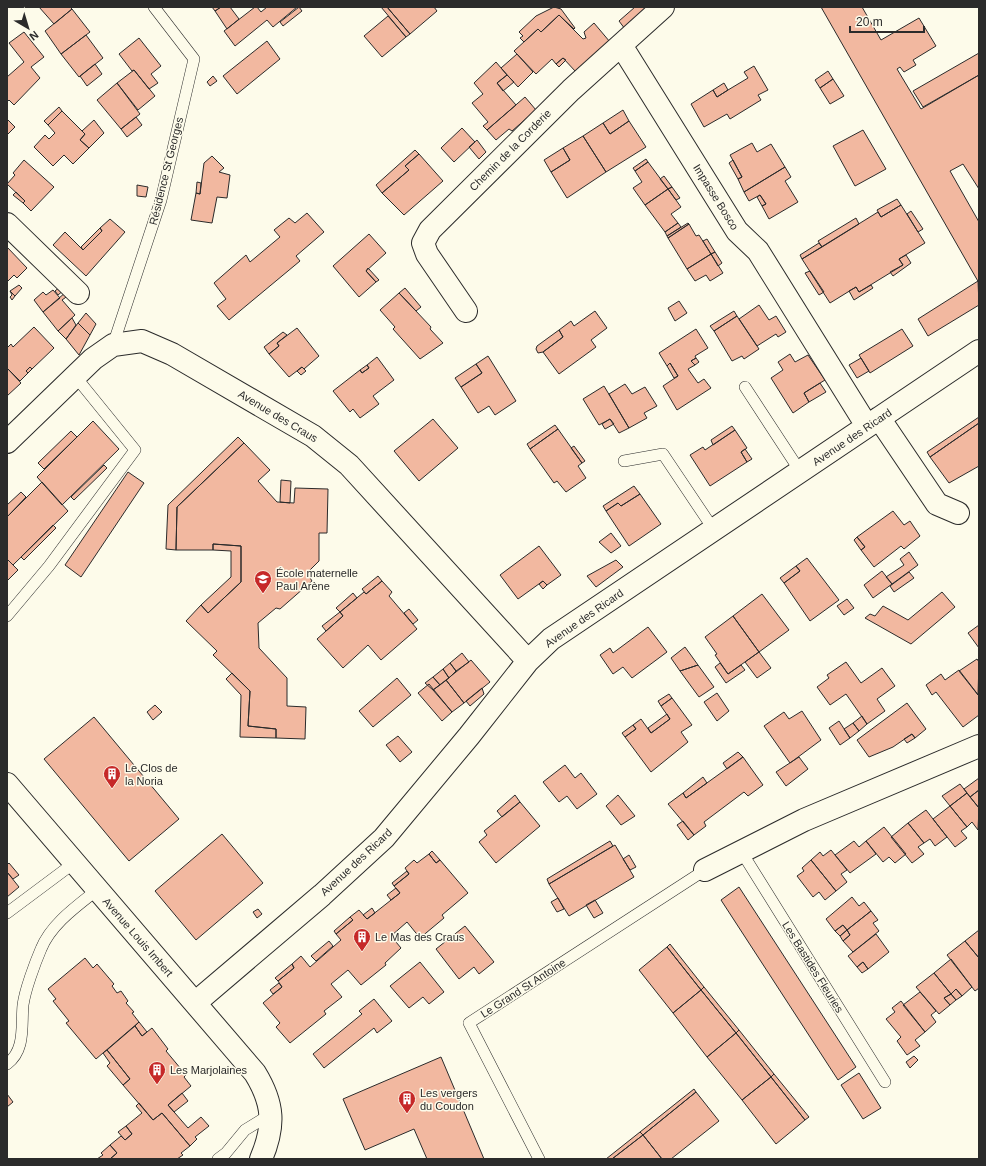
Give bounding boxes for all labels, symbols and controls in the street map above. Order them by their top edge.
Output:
north arrow [8,8,48,48]
scale bar [850,8,924,34]
text: 20 m [856,15,883,29]
text: N [27,29,41,43]
street label: Chemin de la Corderie [467,107,553,193]
street label: Résidence St Georges [147,115,185,226]
street label: Impasse Bosco [691,162,741,232]
street label: Avenue des Craus [236,388,320,445]
street label: Avenue des Ricard [810,406,894,468]
place label: École maternelle Paul Arène [276,567,358,592]
school or university icon: École maternelle Paul Arène [253,569,273,594]
street label: Avenue des Ricard [543,586,625,650]
place label: Le Clos de la Noria [125,762,178,787]
building icon: Le Clos de la Noria [102,764,122,789]
street label: Avenue des Ricard [318,826,394,898]
street label: Avenue Louis Imbert [100,895,176,979]
street label: Les Bastides Fleuries [780,919,846,1015]
building icon: Le Mas des Craus [352,927,372,952]
place label: Le Mas des Craus [375,931,465,943]
street label: Le Grand St Antoine [478,956,568,1020]
building icon: Les Marjolaines [147,1060,167,1085]
place label: Les Marjolaines [170,1064,248,1076]
place label: Les vergers du Coudon [420,1087,478,1112]
building icon: Les vergers du Coudon [397,1089,417,1114]

